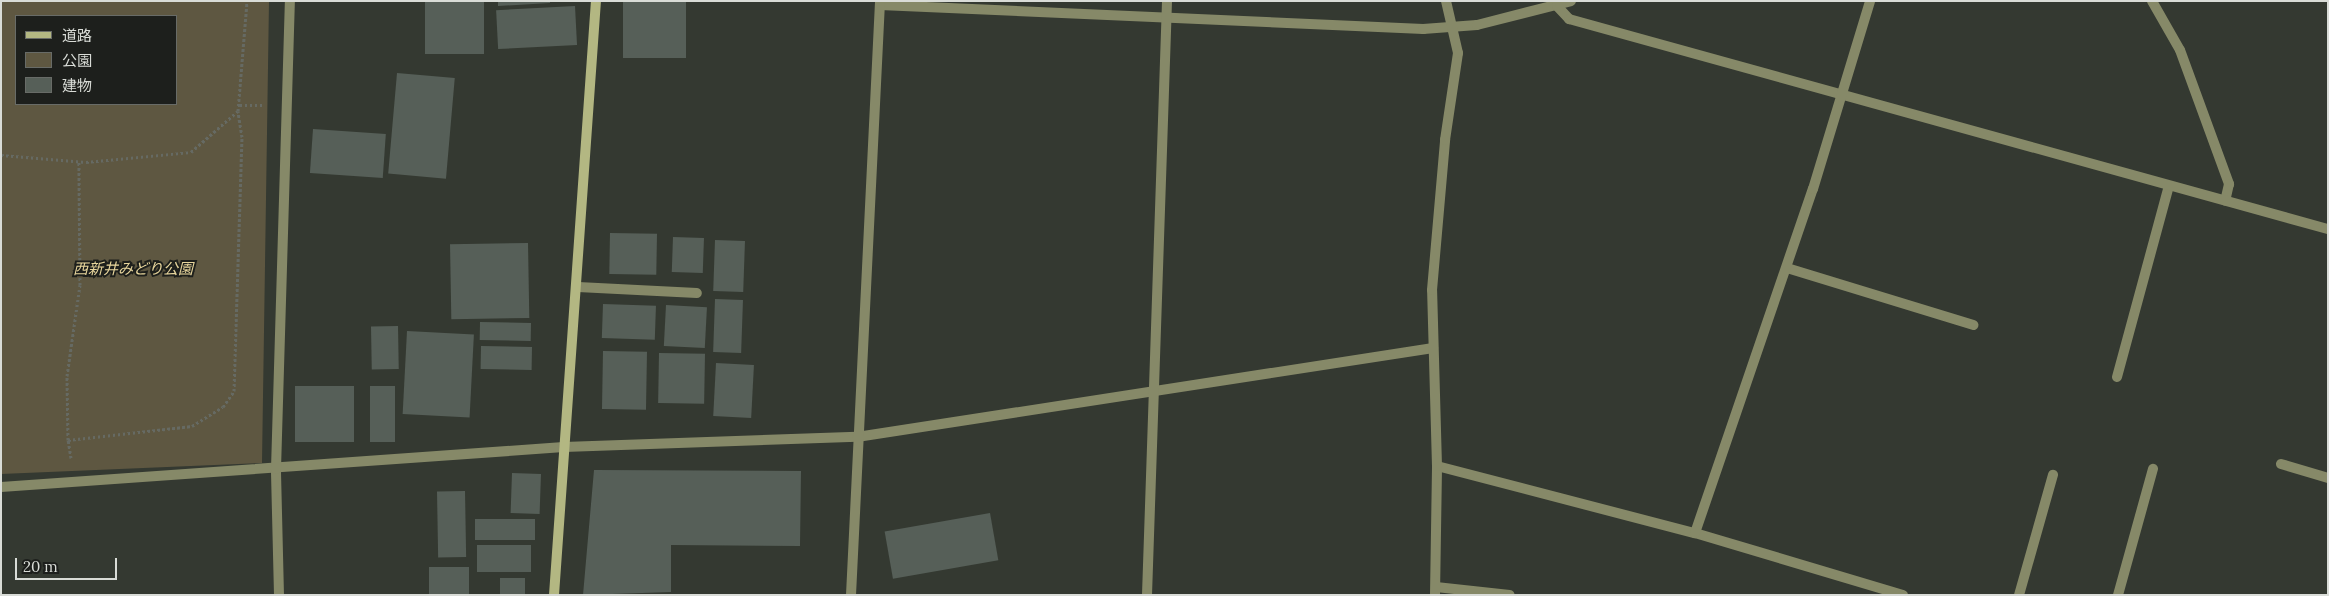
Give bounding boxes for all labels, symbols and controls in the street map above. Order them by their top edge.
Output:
legend [15,15,178,105]
text: 道路 [62,26,92,45]
text: 公園 [62,51,92,70]
text: 建物 [62,76,92,95]
park label: 西新井みどり公園 [73,260,193,278]
scale bar [18,548,120,580]
text: 20 m [23,557,58,576]

